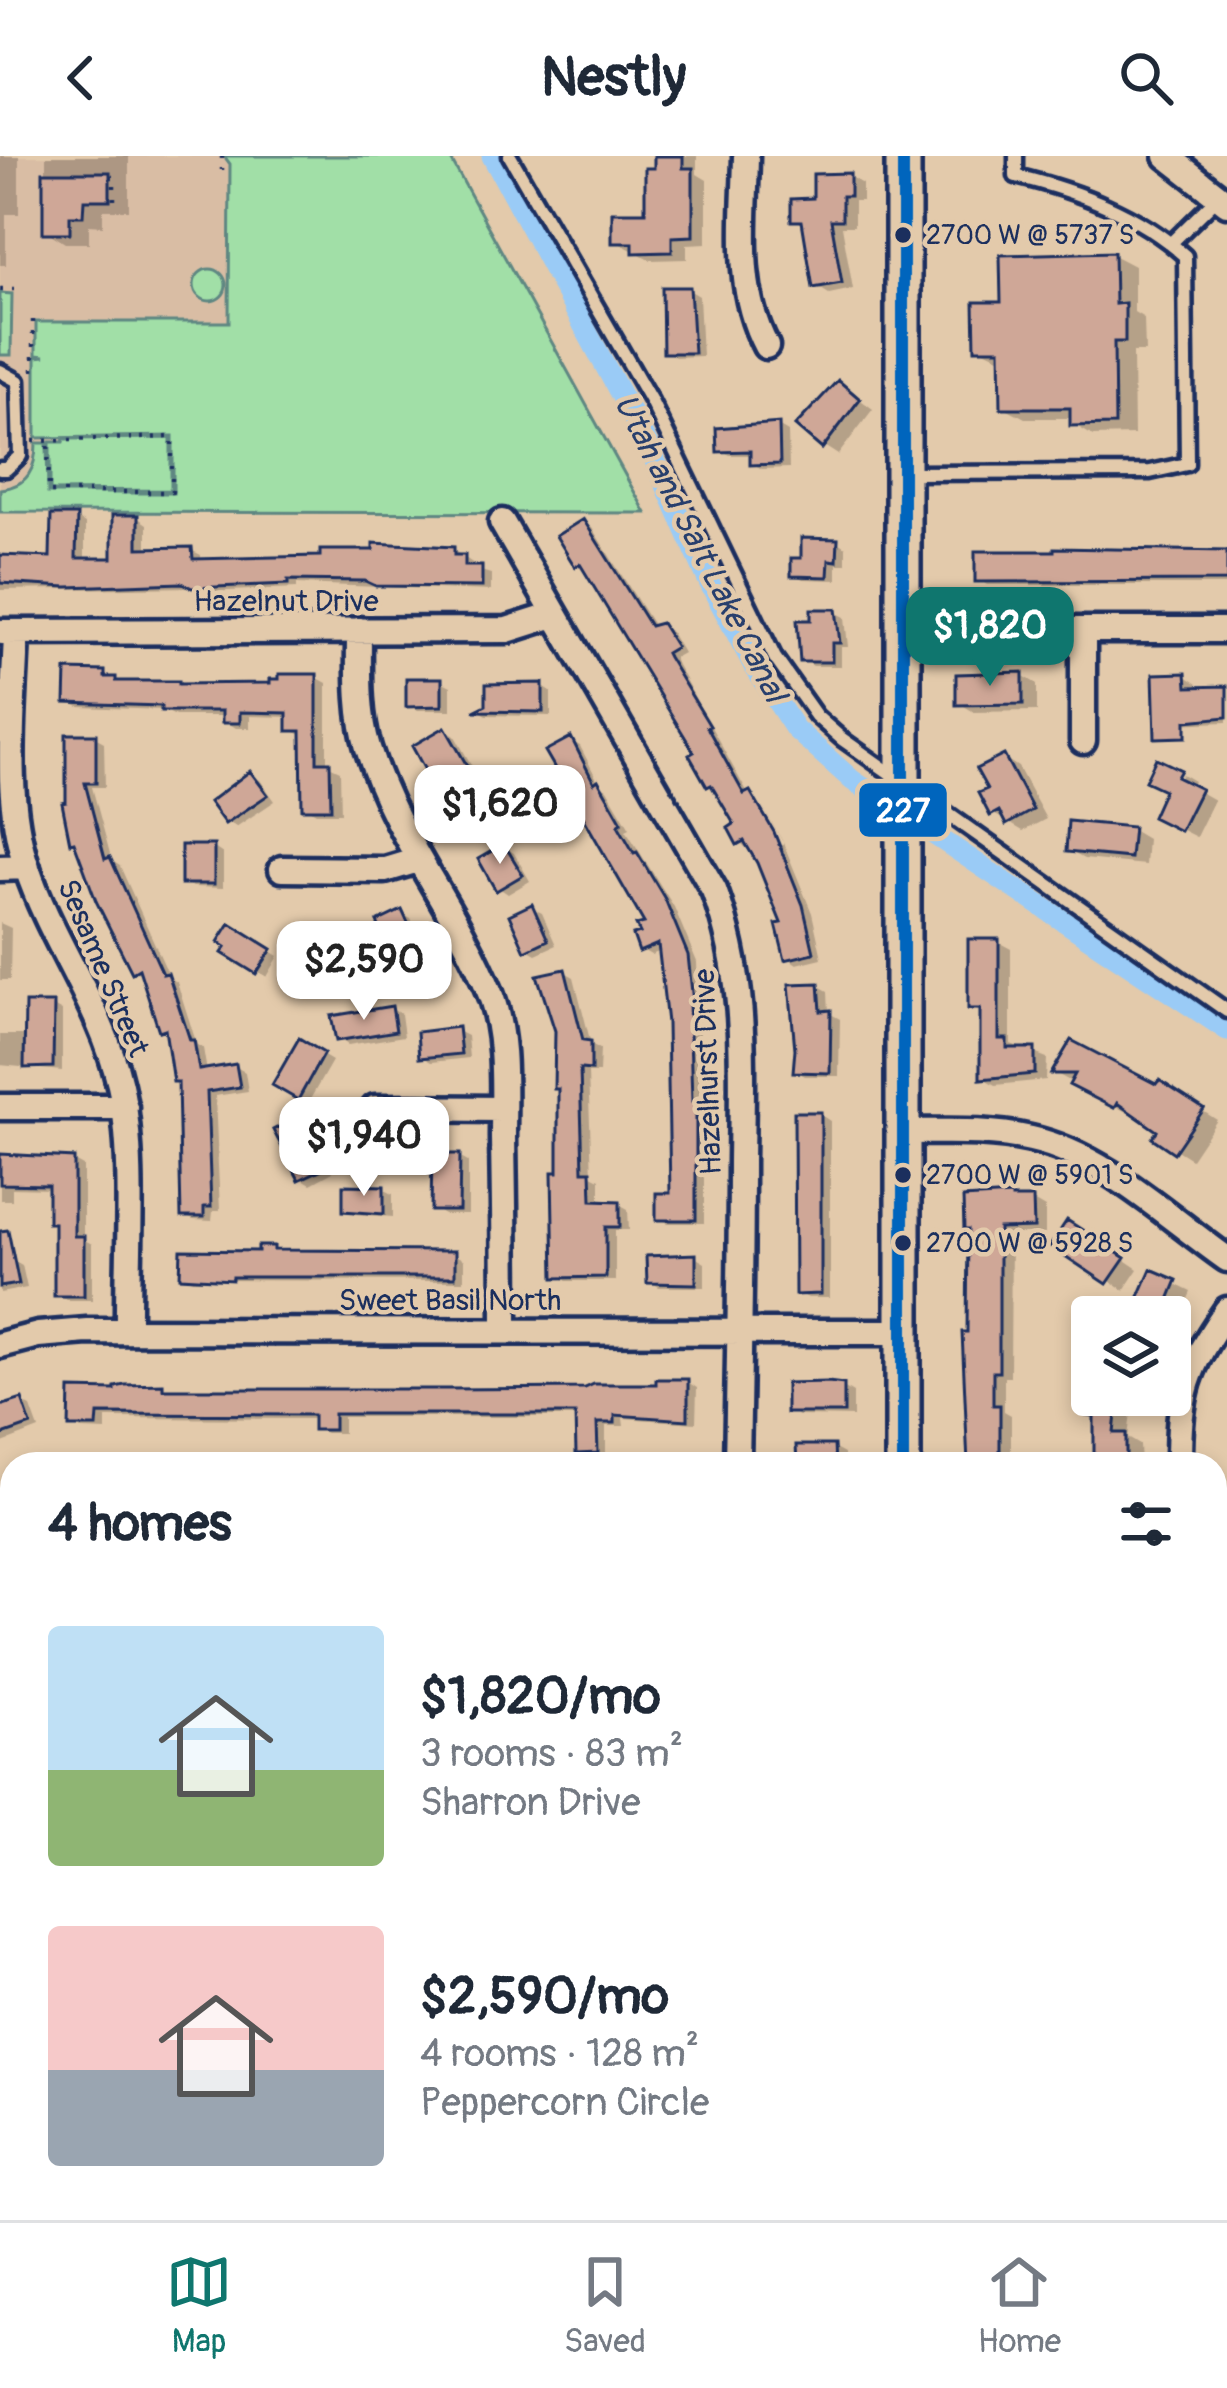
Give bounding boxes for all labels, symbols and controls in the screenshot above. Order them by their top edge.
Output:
text: Nestly [541,44,686,112]
icon: back [48,45,114,111]
icon: search [1113,45,1179,111]
place label: 2700 W @ 5737 S [926,219,1134,252]
marker: 2700 W @ 5737 S [892,224,914,246]
water label: Utah and Salt Lake Canal [605,387,797,712]
street label: Hazelnut Drive [193,583,379,620]
pin: $1,820 [892,587,1088,689]
text: $1,820 [933,601,1047,650]
pin: $1,620 [402,765,598,867]
text: $1,620 [441,779,559,828]
line badge: 227 [857,781,949,839]
text: 227 [876,791,931,832]
street label: Sesame Street [49,874,157,1063]
pin: $2,590 [266,921,462,1023]
text: $2,590 [304,935,424,984]
street label: Hazelhurst Drive [686,968,730,1176]
pin: $1,940 [266,1097,462,1199]
text: $1,940 [306,1111,422,1160]
place label: 2700 W @ 5901 S [926,1159,1134,1192]
marker: 2700 W @ 5901 S [892,1164,914,1186]
place label: 2700 W @ 5928 S [926,1227,1133,1260]
marker: 2700 W @ 5928 S [892,1232,914,1254]
street label: Sweet Basil North [339,1282,561,1319]
map controls [1071,1296,1191,1416]
button: layers [1071,1296,1191,1416]
icon: filters [1113,1491,1179,1557]
text: 4 homes [48,1492,232,1556]
text: $1,820/mo [420,1665,661,1729]
icon: home [144,1674,288,1818]
text: 3 rooms · 83 m² [420,1729,683,1778]
text: Sharron Drive [420,1778,641,1827]
text: $2,590/mo [420,1965,669,2029]
icon: home [144,1974,288,2118]
text: 4 rooms · 128 m² [420,2029,699,2078]
text: Peppercorn Circle [420,2078,709,2127]
tab: Map [166,2249,232,2362]
tab: Saved [564,2249,646,2362]
tab: Home [978,2249,1061,2362]

